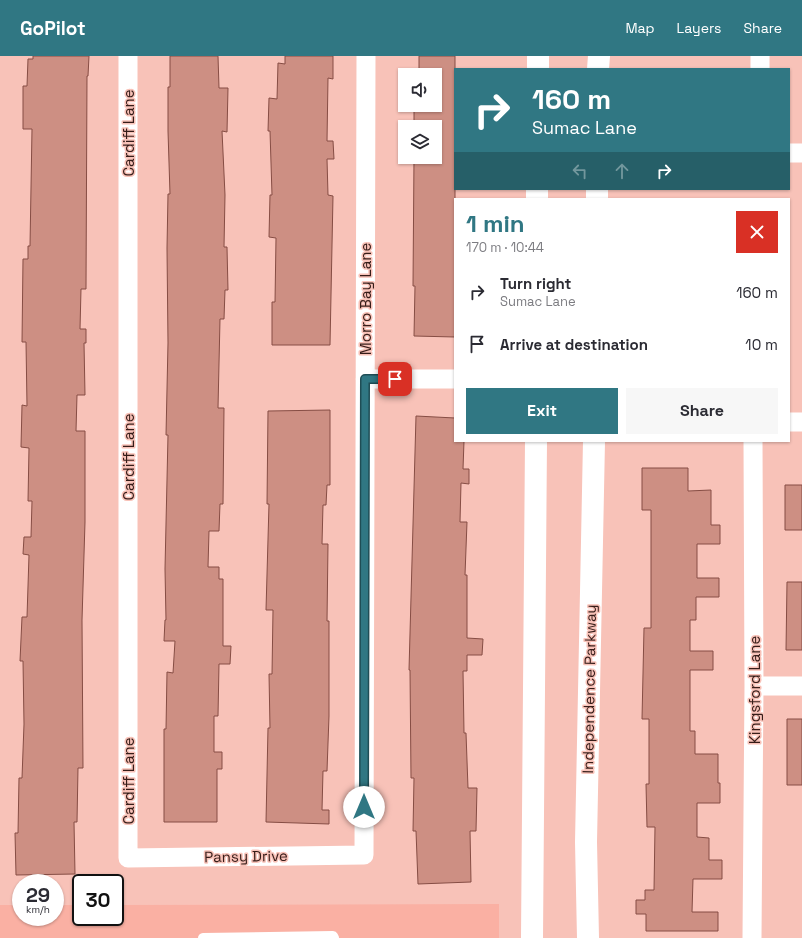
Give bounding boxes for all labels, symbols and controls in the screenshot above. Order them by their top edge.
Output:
text: GoPilot [20,16,86,41]
text: Map [625,19,655,37]
text: Layers [677,19,721,37]
text: Share [743,19,782,37]
map controls [398,68,442,164]
button: sound [398,68,442,112]
text: 160 m [532,81,611,117]
icon: right [466,84,518,136]
street label: Cardiff Lane [119,89,138,177]
text: Sumac Lane [532,116,637,139]
button: layers [398,120,442,164]
icon: left [569,160,591,182]
icon: ahead [611,160,633,182]
icon: right [653,160,675,182]
text: 1 min [466,208,525,239]
button: close [736,211,778,253]
text: 170 m · 10:44 [466,239,544,256]
street label: Morro Bay Lane [356,243,375,355]
text: Turn right [500,274,571,293]
icon: right [466,281,488,303]
text: 160 m [736,283,778,302]
text: Sumac Lane [500,293,576,310]
icon: arrive [466,333,488,355]
text: Arrive at destination [500,335,648,354]
text: 10 m [745,335,778,354]
pin [378,362,412,396]
icon: arrive [384,368,406,390]
button: Exit [466,388,618,434]
button: Share [626,388,778,434]
street label: Cardiff Lane [119,413,138,501]
street label: Independence Parkway [578,604,600,774]
street label: Kingsford Lane [745,636,764,744]
street label: Cardiff Lane [119,737,138,825]
position arrow [343,786,385,828]
street label: Pansy Drive [204,846,288,866]
speed limit sign: 30 [72,874,124,926]
text: 29 [26,882,50,908]
text: km/h [26,903,50,916]

